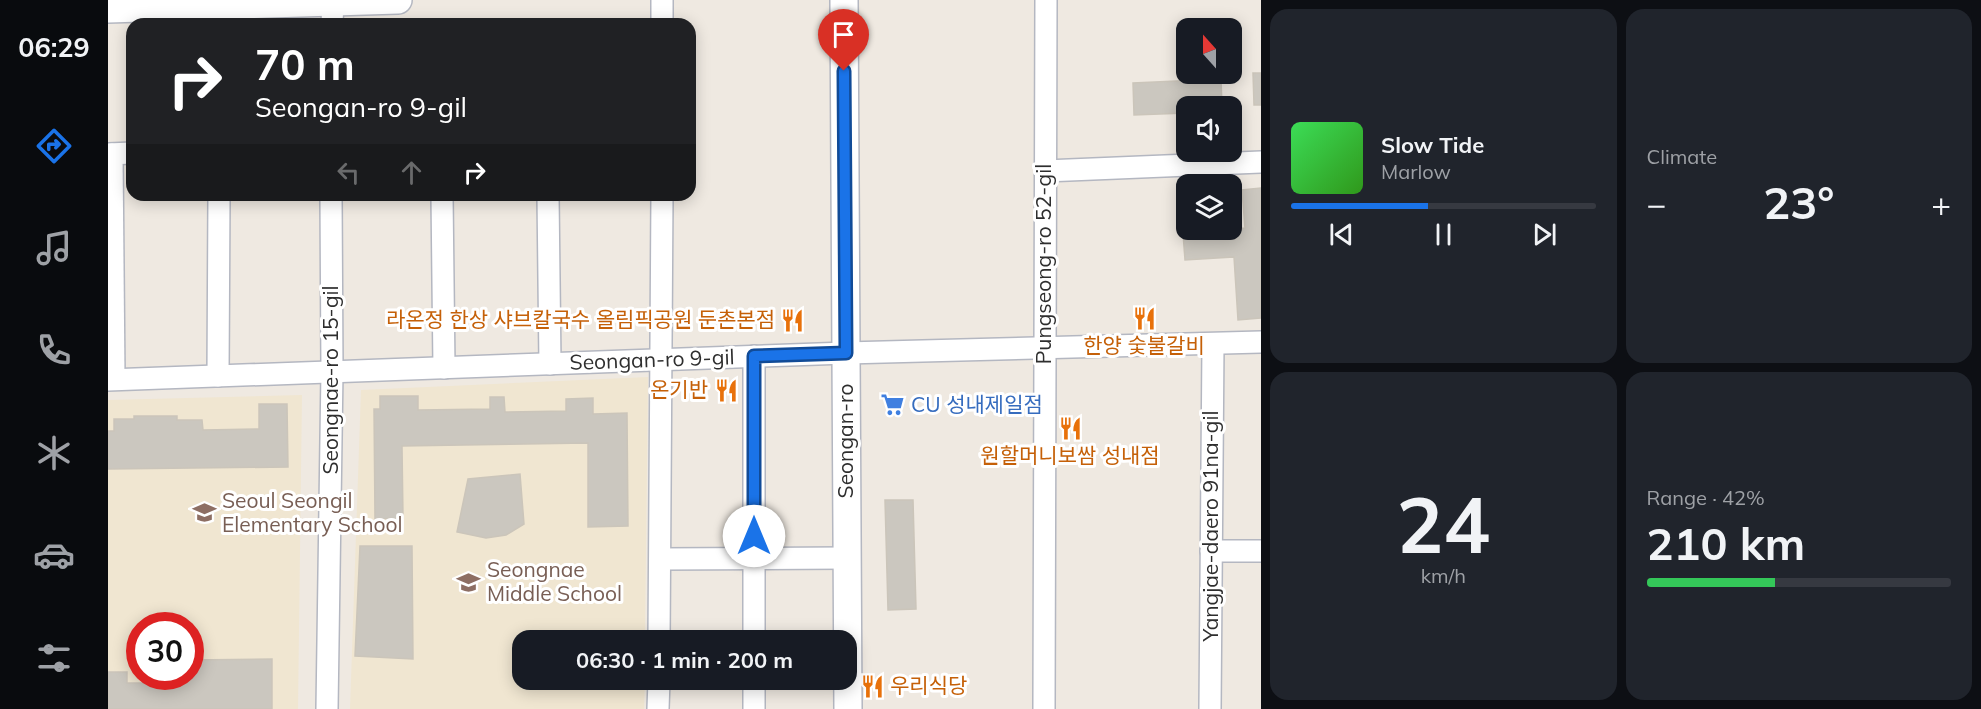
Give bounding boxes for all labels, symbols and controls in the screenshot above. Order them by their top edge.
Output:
pin [818,9,869,71]
icon: arrive [827,18,860,51]
north arrow [1176,18,1242,84]
map controls [1176,18,1242,240]
text: 06:29 [18,30,90,64]
text: 70 m [255,38,355,91]
icon: right [156,42,234,120]
text: Seongan-ro 9-gil [255,90,467,124]
button: sound [1176,96,1242,162]
icon: directions [33,125,75,167]
text: Slow Tide [1381,131,1484,159]
text: Climate [1647,144,1717,169]
icon: left [332,156,365,189]
icon: ahead [395,156,428,189]
icon: right [458,156,491,189]
text: Marlow [1381,159,1451,184]
street label: Pungseong-ro 52-gil [1030,164,1056,364]
button: layers [1176,174,1242,240]
text: 23° [1763,174,1834,230]
text: − [1647,183,1666,224]
text: + [1931,183,1951,224]
icon: previous [1325,218,1358,251]
icon: pause [1427,218,1460,251]
icon: next [1528,218,1561,251]
icon: music [33,227,75,269]
street label: Seongnae-ro 15-gil [317,285,343,475]
restaurant icon: 한양 숯불갈비 [1131,305,1157,331]
place label: 라온정 한상 샤브칼국수 올림픽공원 둔촌본점 [386,306,775,332]
restaurant icon: 라온정 한상 샤브칼국수 올림픽공원 둔촌본점 [780,307,806,333]
icon: phone [33,329,75,371]
place label: 한양 숯불갈비 [1083,332,1205,358]
street label: Seongan-ro 9-gil [569,343,735,375]
place label: 온기반 [650,376,708,402]
restaurant icon: 온기반 [713,377,739,403]
street label: Seongan-ro [832,384,858,498]
place label: CU 성내제일점 [911,391,1043,417]
supermarket icon: CU 성내제일점 [880,392,906,418]
street label: Yangjae-daero 91na-gil [1197,411,1223,642]
restaurant icon: 원할머니보쌈 성내점 [1057,415,1083,441]
icon: climate [33,432,75,474]
place label: 원할머니보쌈 성내점 [980,442,1160,468]
text: 24 [1396,475,1490,573]
text: Range · 42% [1647,485,1765,510]
place label: Seoul Seongil Elementary School [222,487,403,537]
school or university icon: Seoul Seongil Elementary School [191,500,217,526]
position arrow [722,504,786,568]
text: 210 km [1647,515,1805,571]
icon: car [33,534,75,576]
place label: Seongnae Middle School [487,556,622,606]
text: km/h [1421,563,1466,588]
school or university icon: Seongnae Middle School [456,569,482,595]
speed limit sign: 30 [126,612,204,690]
icon: filters [33,637,75,679]
text: 06:30 · 1 min · 200 m [576,646,793,674]
place label: 우리식당 [890,672,967,698]
restaurant icon: 우리식당 [859,673,885,699]

